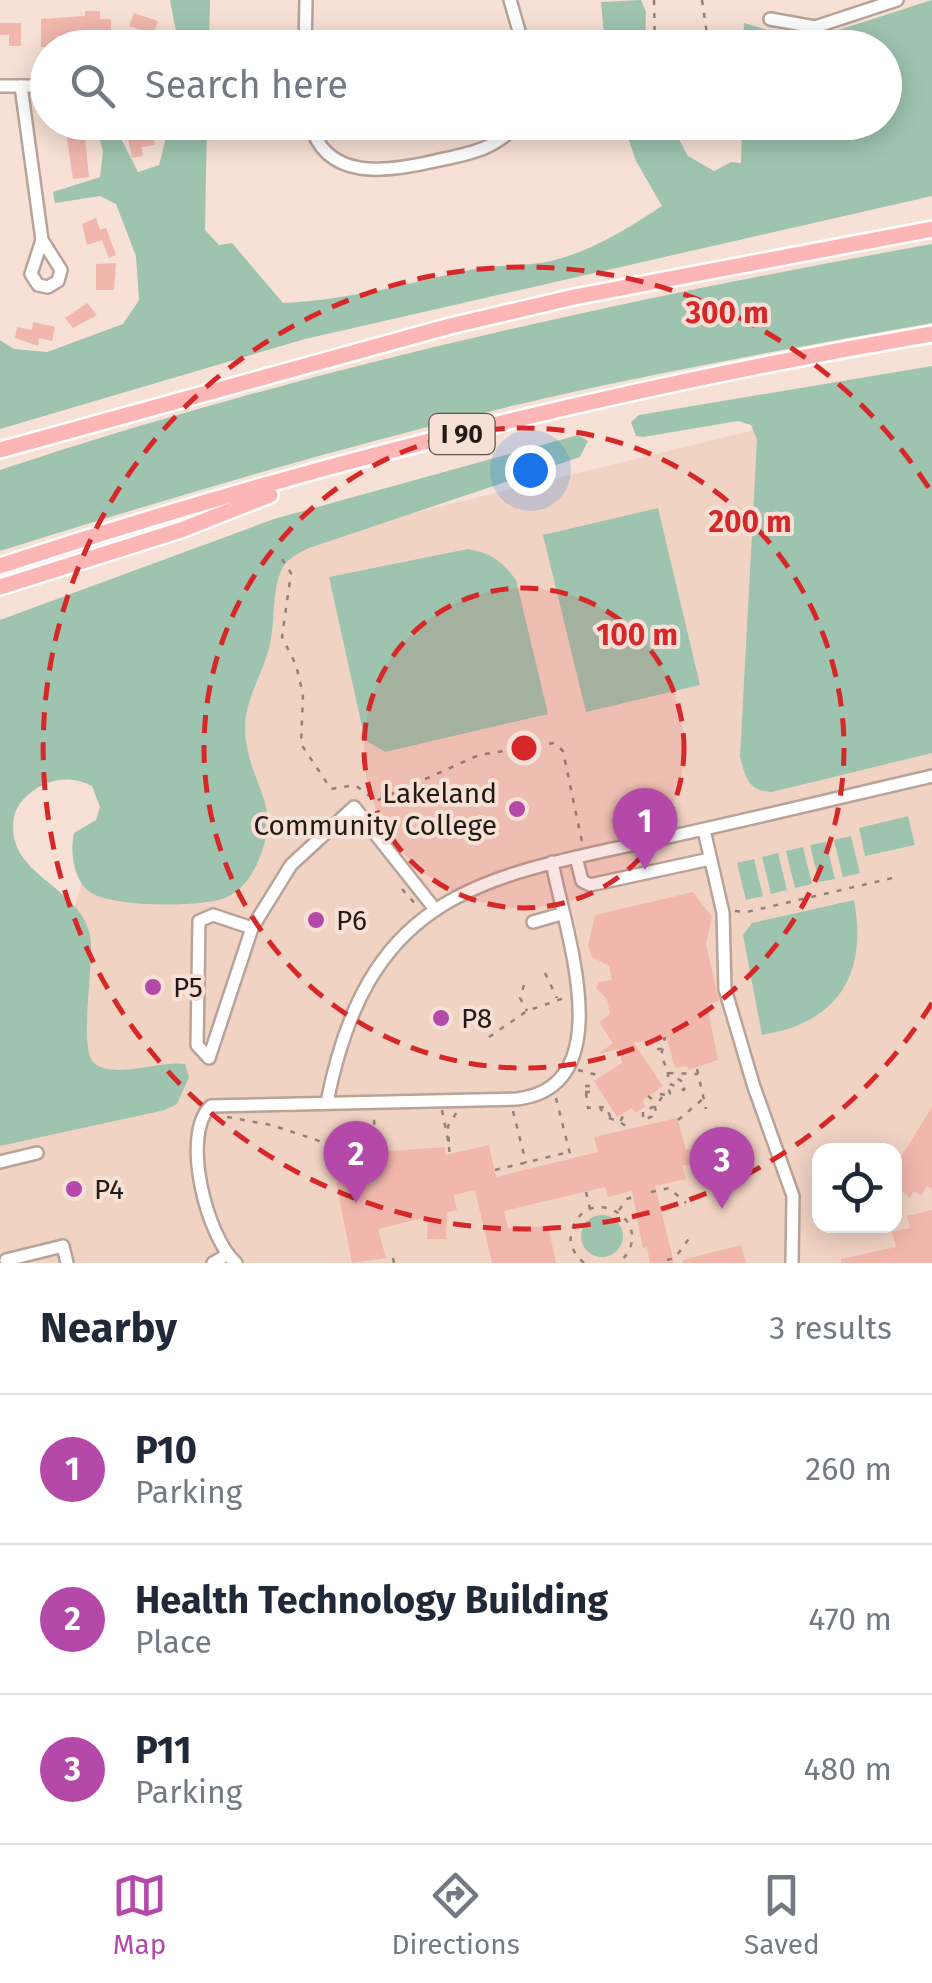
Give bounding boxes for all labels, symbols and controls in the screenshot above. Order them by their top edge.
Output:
search box [30,30,902,140]
icon: search [65,58,120,113]
text: Search here [145,62,348,108]
text: 300 m [684,295,769,331]
road number: I 90 [430,414,494,454]
your location [505,445,556,496]
text: 200 m [708,504,792,540]
text: 100 m [596,617,678,653]
centre of rings [506,730,542,766]
place label: Lakeland Community College [253,777,497,842]
pin: 1 [612,788,678,870]
marker: Lakeland Community College [506,798,528,820]
place label: P6 [336,904,367,937]
marker: P6 [305,909,327,931]
place label: P5 [173,971,203,1004]
marker: P5 [142,976,164,998]
place label: P8 [461,1002,492,1035]
marker: P8 [430,1007,452,1029]
pin: 2 [324,1120,388,1203]
pin: 3 [690,1126,754,1209]
map controls [812,1143,902,1233]
button: locate [812,1143,902,1233]
place label: P4 [94,1173,124,1206]
marker: P4 [63,1178,85,1200]
text: Nearby [40,1303,177,1353]
text: 3 results [769,1309,892,1347]
text: P10 [135,1427,197,1473]
text: 1 [65,1450,80,1488]
text: 260 m [805,1450,892,1488]
text: Parking [135,1473,242,1511]
text: Health Technology Building [135,1577,608,1623]
text: 2 [64,1600,81,1638]
text: 470 m [808,1600,892,1638]
text: Place [135,1623,212,1661]
text: P11 [135,1727,192,1773]
text: 3 [64,1750,81,1788]
text: 480 m [804,1750,892,1788]
text: Parking [135,1773,242,1811]
tab: Map [112,1868,167,1961]
tab: Directions [391,1868,520,1961]
tab: Saved [744,1868,820,1961]

